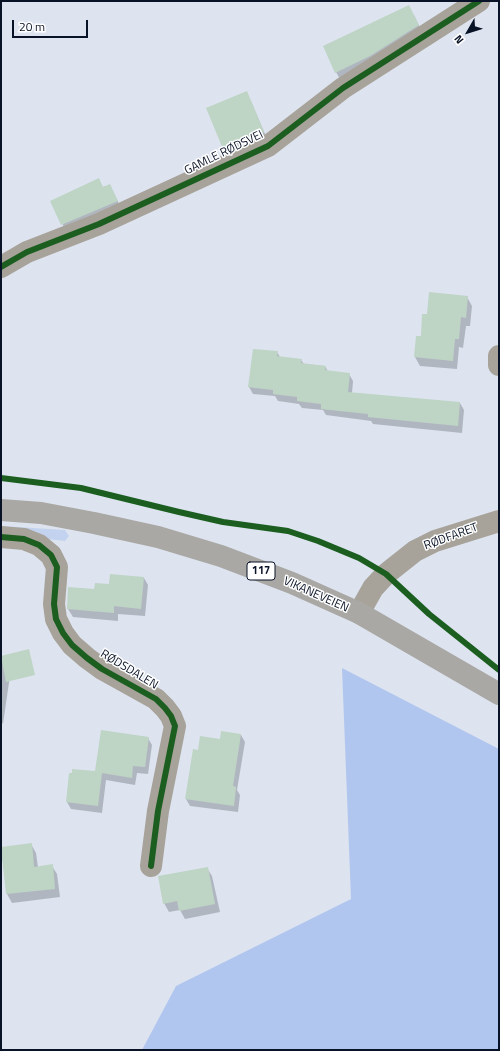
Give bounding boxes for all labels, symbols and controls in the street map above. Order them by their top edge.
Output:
scale bar [14,12,90,38]
north arrow [448,12,488,52]
text: 20 m [19,17,45,36]
text: N [450,32,467,48]
street label: GAMLE RØDSVEI [182,128,266,178]
street label: RØDFARET [422,521,480,553]
road number: 117 [247,562,275,580]
street label: VIKANEVEIEN [281,574,351,616]
street label: RØDSDALEN [98,647,160,693]

